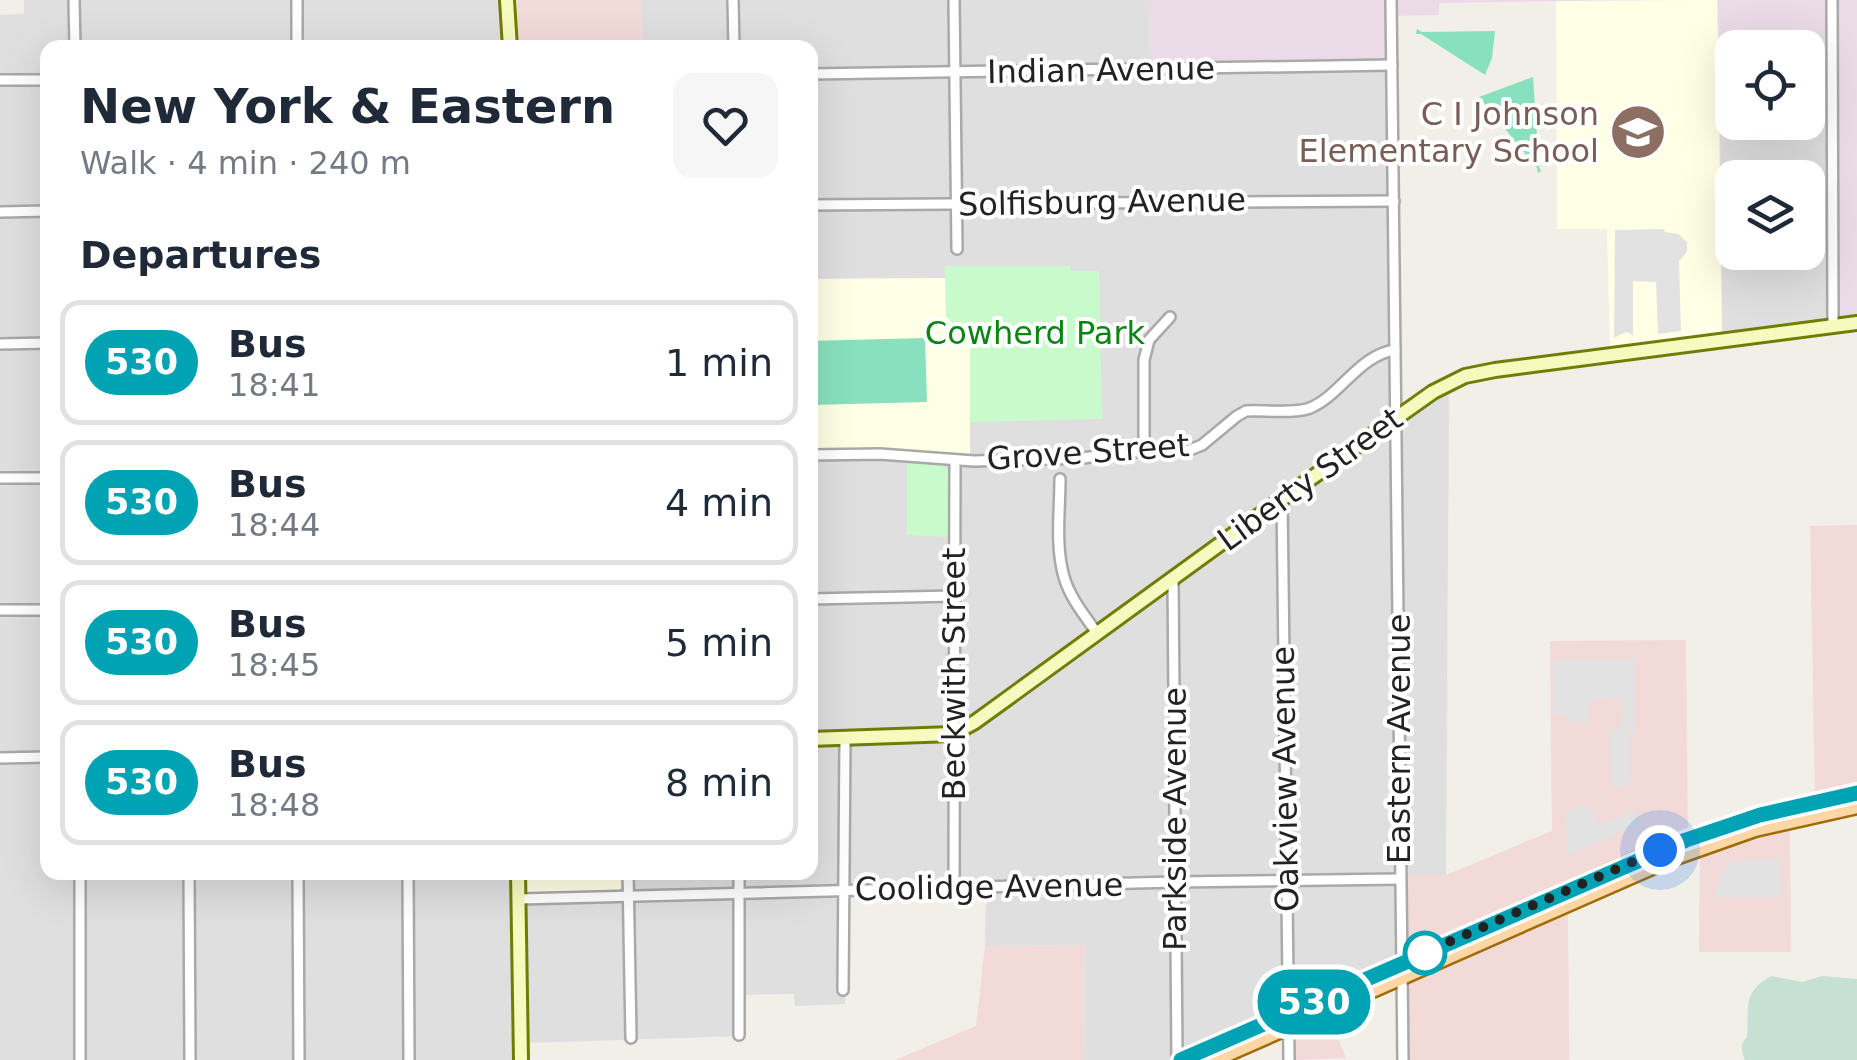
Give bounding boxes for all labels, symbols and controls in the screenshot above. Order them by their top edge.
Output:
map controls [1715,30,1825,270]
button: locate [1715,30,1825,140]
street label: Indian Avenue [987,49,1215,91]
button: heart [673,73,778,178]
text: New York & Eastern [80,78,615,134]
place label: C I Johnson Elementary School [1298,95,1599,170]
school or university icon: C I Johnson Elementary School [1608,102,1668,162]
text: Walk · 4 min · 240 m [80,144,411,182]
button: layers [1715,160,1825,270]
street label: Solfisburg Avenue [958,180,1246,224]
text: Departures [80,233,321,277]
park label: Cowherd Park [925,314,1146,352]
text: Bus [228,322,307,366]
text: 1 min [665,341,773,385]
text: 530 [105,342,178,382]
text: 18:41 [228,366,320,404]
street label: Liberty Street [1210,399,1410,559]
street label: Grove Street [985,426,1191,478]
text: Bus [228,462,307,506]
text: 4 min [665,481,773,525]
text: 530 [105,482,178,522]
text: 18:44 [228,506,320,544]
street label: Beckwith Street [935,547,973,801]
text: Bus [228,602,307,646]
street label: Eastern Avenue [1380,614,1418,864]
text: 5 min [665,621,773,665]
text: 530 [105,622,178,662]
text: 18:45 [228,646,320,684]
street label: Oakview Avenue [1264,646,1306,912]
street label: Parkside Avenue [1156,687,1194,951]
text: Bus [228,742,307,786]
text: 8 min [665,761,773,805]
text: 530 [105,762,178,802]
text: 18:48 [228,786,320,824]
your location [1635,825,1685,875]
street label: Coolidge Avenue [854,866,1124,908]
unlabelled marker [1404,932,1446,974]
line badge: 530 [1256,970,1372,1034]
text: 530 [1277,982,1351,1022]

